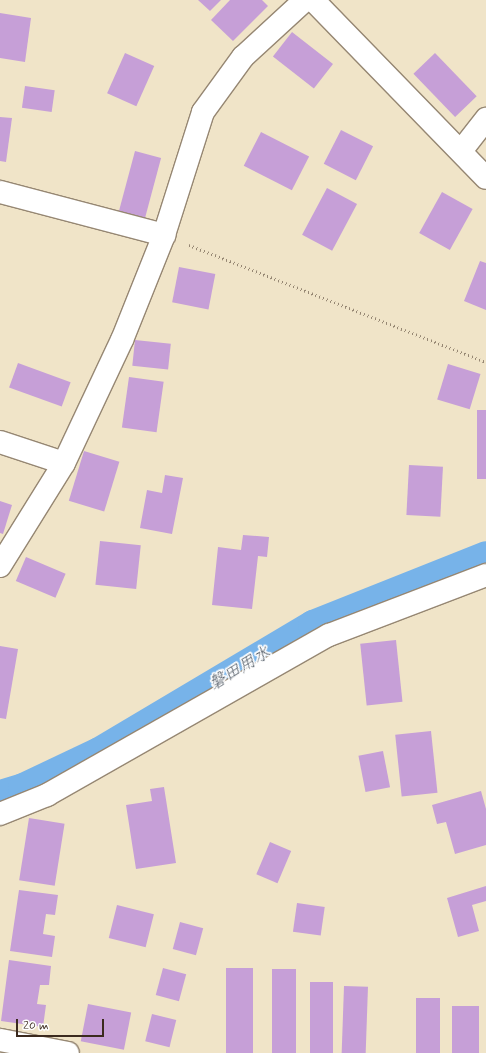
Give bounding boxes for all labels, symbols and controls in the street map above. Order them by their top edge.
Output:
water label: 磐田用水 [206,643,274,695]
scale bar [18,1011,106,1037]
text: 20 m [23,1018,49,1034]

